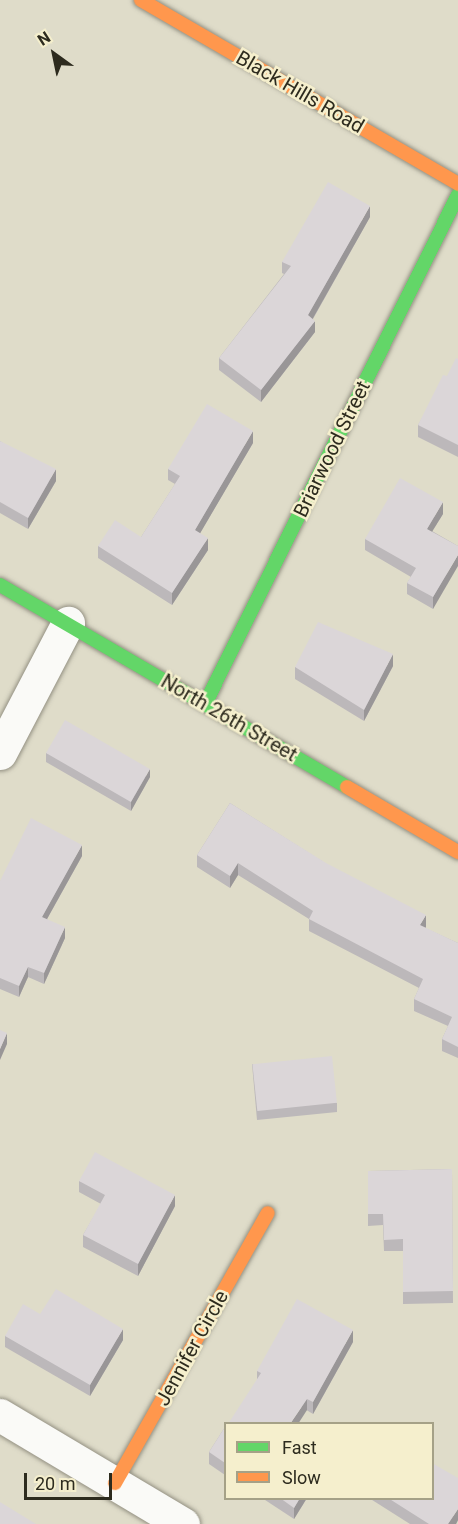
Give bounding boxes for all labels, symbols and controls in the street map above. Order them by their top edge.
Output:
north arrow [24,24,84,84]
text: N [34,27,54,50]
street label: Black Hills Road [232,46,368,138]
street label: Briarwood Street [289,377,375,521]
street label: North 26th Street [157,669,301,767]
street label: Jennifer Circle [150,1286,234,1410]
legend [224,1422,434,1500]
text: Fast [282,1437,317,1458]
scale bar [27,1461,116,1499]
text: Slow [282,1467,321,1488]
text: 20 m [35,1473,75,1494]

